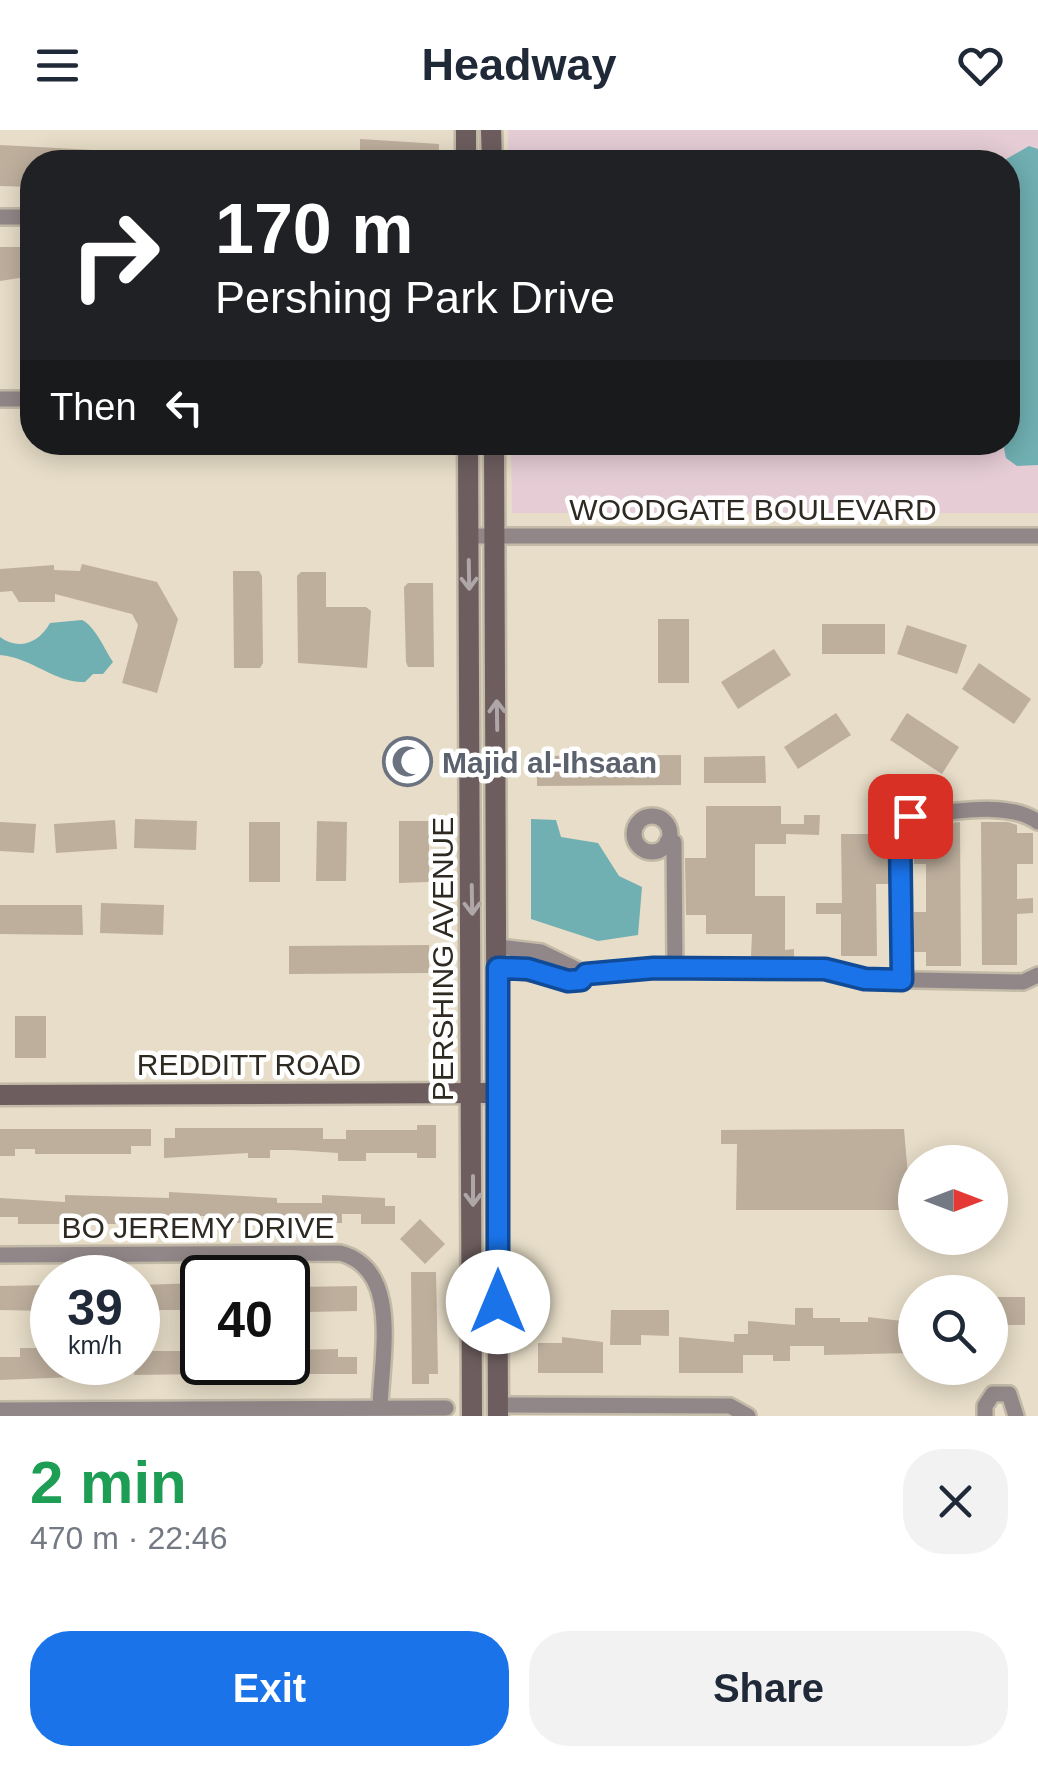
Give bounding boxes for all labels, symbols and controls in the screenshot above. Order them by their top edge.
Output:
icon: menu [30,38,85,93]
icon: heart [953,38,1008,93]
text: Headway [421,39,617,90]
icon: right [50,190,180,320]
text: 170 m [215,190,413,268]
text: Pershing Park Drive [215,272,615,323]
icon: left [157,380,212,435]
text: Then [50,386,137,428]
street label: WOODGATE BOULEVARD [569,493,937,526]
one-way arrow [459,558,478,590]
one-way arrow [488,700,506,732]
mosque icon: Majid al-Ihsaan [381,736,433,788]
place label: Majid al-Ihsaan [442,746,657,779]
pin [868,774,953,859]
icon: arrive [883,789,938,844]
street label: PERSHING AVENUE [426,817,459,1101]
one-way arrow [462,882,482,915]
street label: REDDITT ROAD [137,1048,361,1081]
north arrow [898,1145,1008,1255]
map controls [898,1145,1008,1385]
one-way arrow [464,1174,482,1206]
street label: BO JEREMY DRIVE [62,1211,334,1244]
position arrow [446,1250,550,1354]
speed limit sign: 40 [180,1255,310,1385]
button: search [898,1275,1008,1385]
text: 39 [67,1280,123,1336]
text: km/h [68,1331,122,1359]
text: 2 min [30,1449,187,1516]
button: close [903,1449,1008,1554]
text: 470 m · 22:46 [30,1520,227,1556]
button: Exit [30,1631,509,1746]
button: Share [529,1631,1008,1746]

